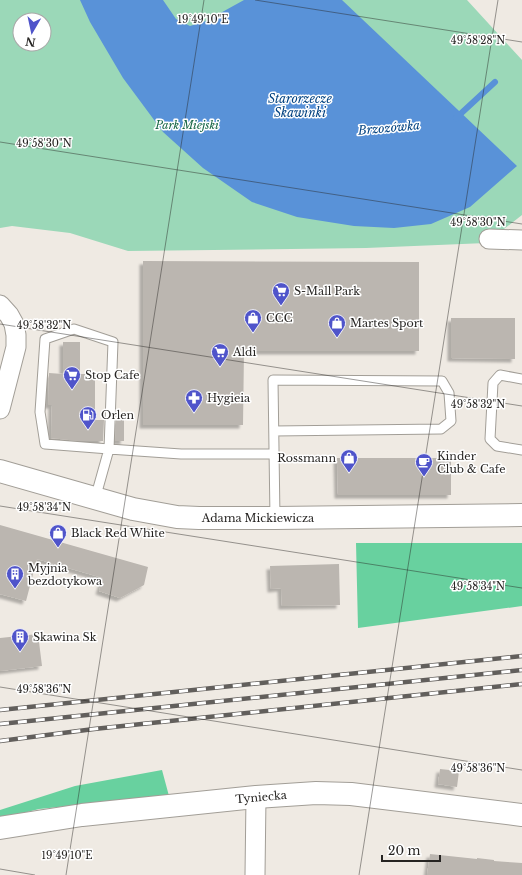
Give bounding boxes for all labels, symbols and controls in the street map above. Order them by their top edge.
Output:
north arrow [12,12,52,52]
text: 19°49'10"E [178,13,228,26]
text: N [24,34,37,50]
text: 49°58'28"N [451,34,505,47]
water label: Starorzecze Skawinki [268,91,333,120]
water label: Brzozówka [356,117,421,138]
park label: Park Miejski [154,118,219,132]
text: 49°58'30"N [16,137,72,150]
text: 49°58'30"N [450,216,506,229]
supermarket icon: S-Mall Park [271,281,291,306]
place label: S-Mall Park [294,284,360,298]
shop icon: CCC [243,308,263,333]
place label: CCC [266,311,293,325]
shop icon: Martes Sport [327,313,347,338]
place label: Martes Sport [350,316,424,330]
text: 49°58'32"N [17,319,71,332]
supermarket icon: Aldi [210,342,230,367]
place label: Aldi [232,345,256,359]
supermarket icon: Stop Cafe [62,365,82,390]
place label: Stop Cafe [85,368,140,382]
pharmacy icon: Hygieia [184,388,204,413]
place label: Hygieia [207,391,251,405]
text: 49°58'32"N [451,398,505,411]
fuel station icon: Orlen [78,405,98,430]
place label: Orlen [101,408,135,422]
shop icon: Rossmann [339,448,359,473]
place label: Kinder Club & Cafe [437,449,506,476]
place label: Rossmann [277,451,336,465]
cafe icon: Kinder Club & Cafe [414,452,434,477]
text: 49°58'34"N [17,501,71,514]
street label: Adama Mickiewicza [201,511,315,525]
shop icon: Black Red White [48,523,68,548]
place label: Black Red White [71,526,165,540]
place label: Myjnia bezdotykowa [27,561,103,588]
building icon: Myjnia bezdotykowa [5,564,25,589]
text: 49°58'34"N [451,580,505,593]
building icon: Skawina Sk [10,627,30,652]
place label: Skawina Sk [33,630,97,644]
text: 49°58'36"N [17,683,71,696]
text: 49°58'36"N [451,762,505,775]
street label: Tyniecka [235,788,288,806]
scale bar [382,837,440,863]
text: 20 m [388,843,420,858]
text: 19°49'10"E [42,849,92,862]

